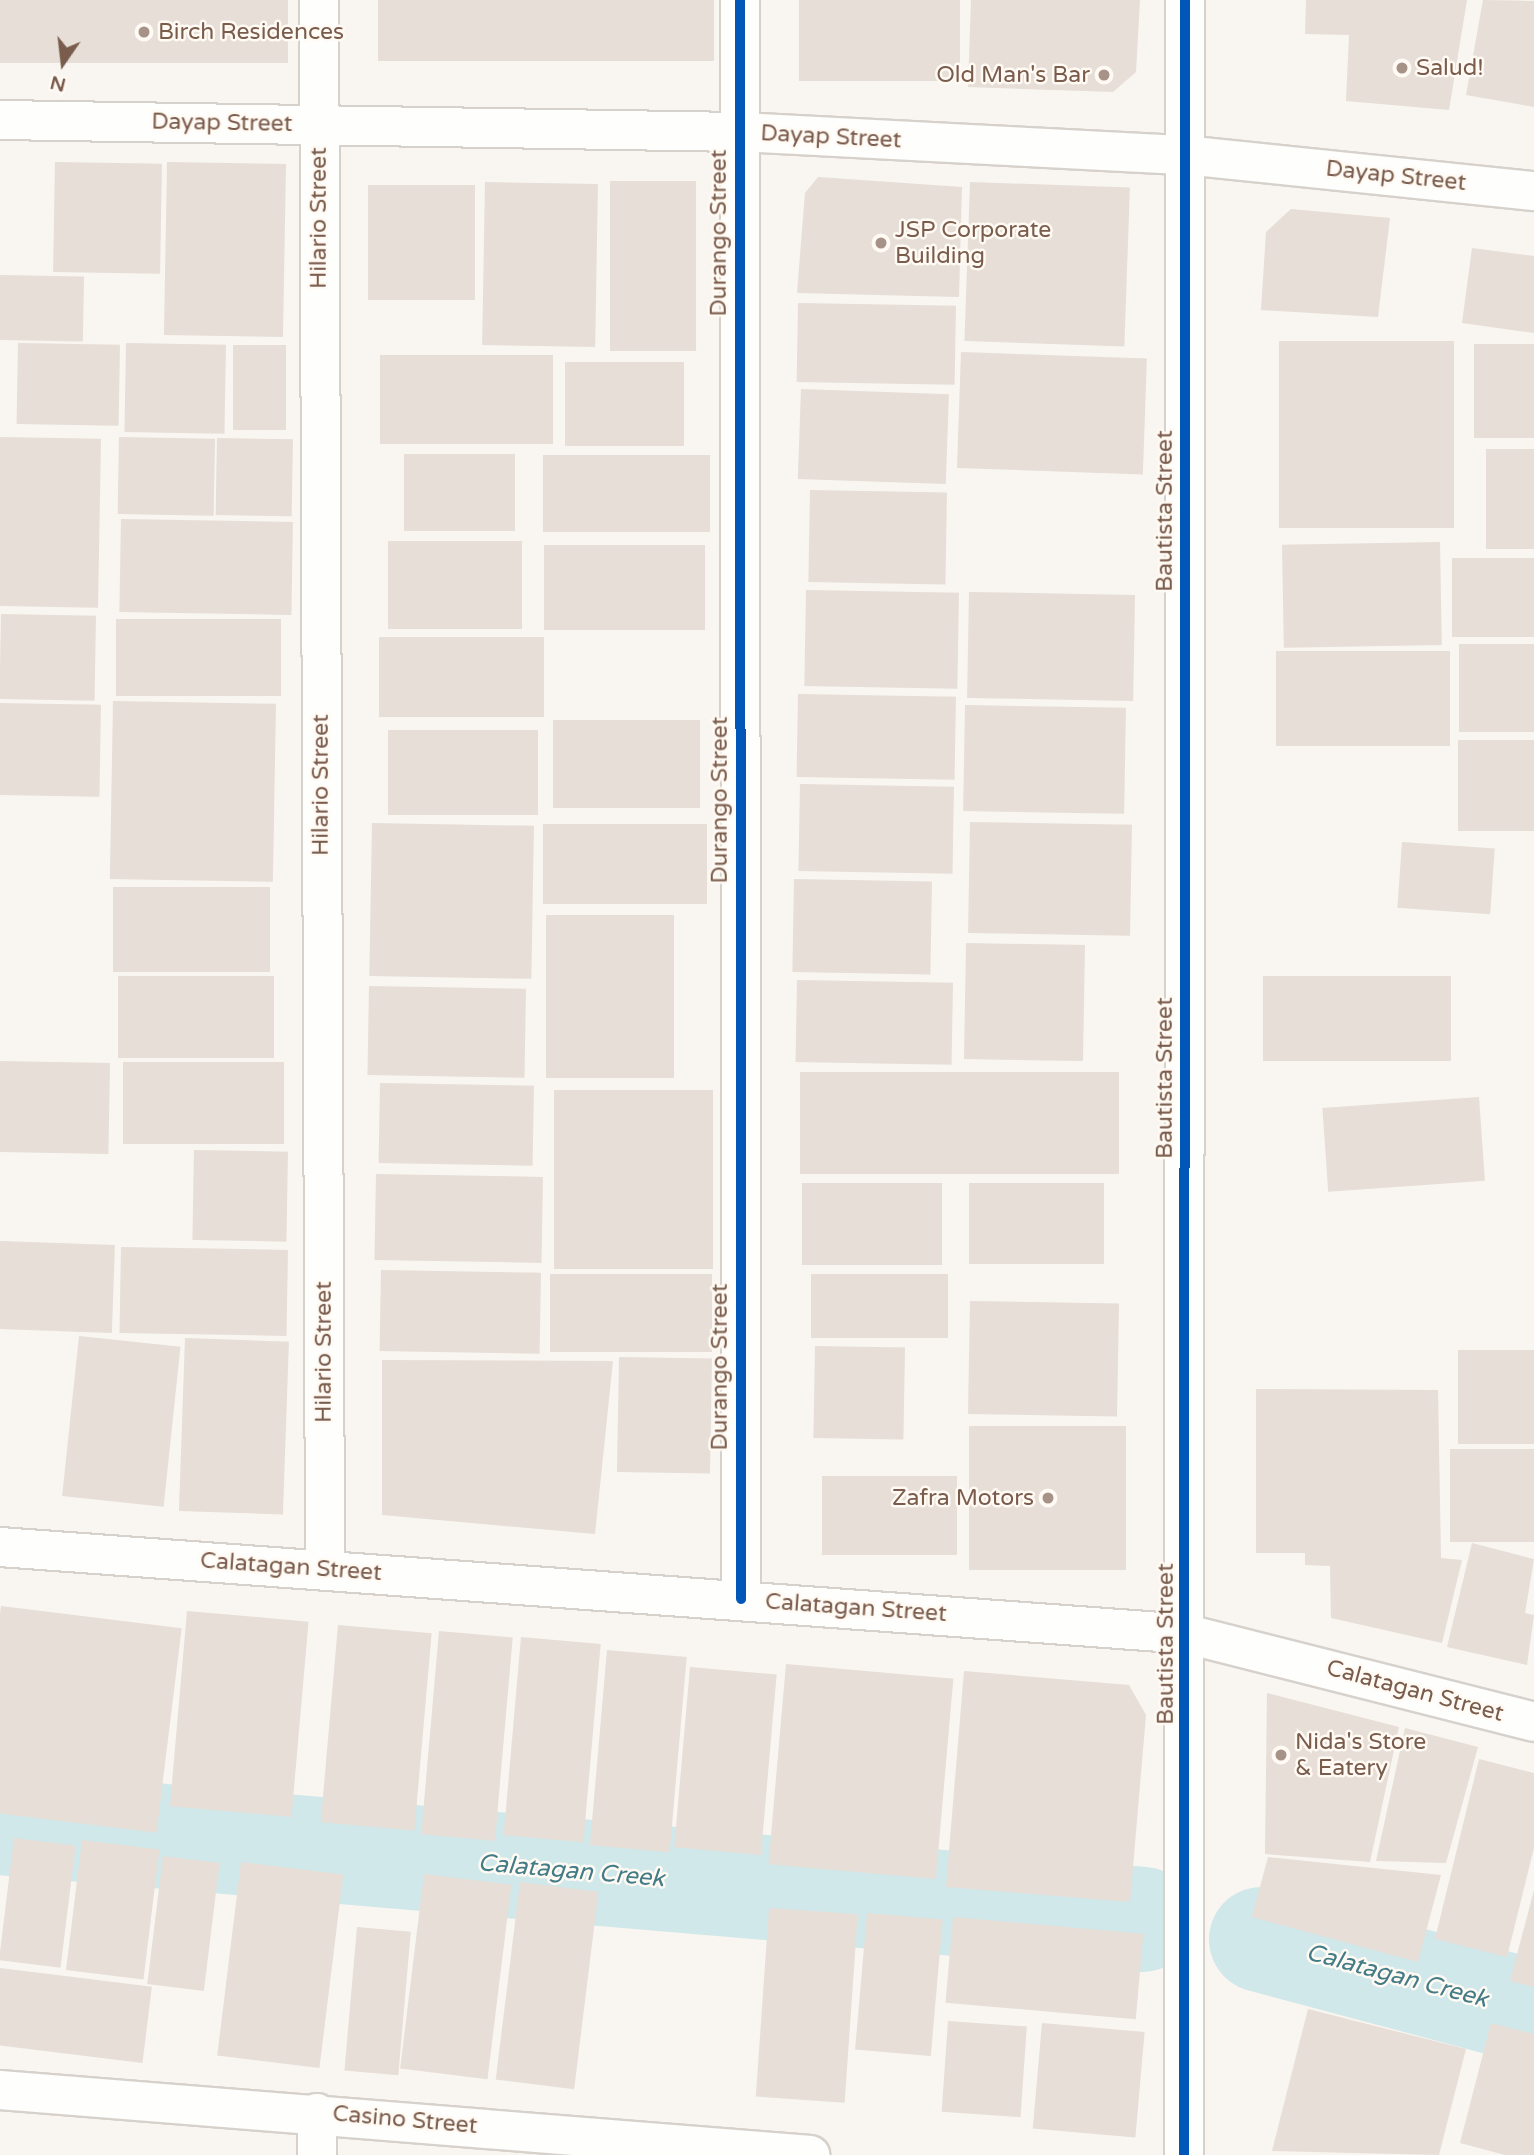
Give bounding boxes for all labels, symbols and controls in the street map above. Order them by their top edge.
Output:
place label: Birch Residences [158,18,344,46]
marker: Birch Residences [136,24,152,40]
north arrow [28,28,98,98]
place label: Salud! [1416,54,1484,82]
marker: Salud! [1394,60,1410,76]
place label: Old Man's Bar [936,61,1090,89]
marker: Old Man's Bar [1096,67,1112,83]
text: N [48,71,68,96]
street label: Dayap Street [151,108,293,138]
street label: Dayap Street [760,120,902,154]
street label: Hilario Street [305,147,333,289]
street label: Durango Street [705,149,733,317]
street label: Dayap Street [1324,155,1468,197]
place label: JSP Corporate Building [895,216,1051,270]
marker: JSP Corporate Building [873,235,889,251]
street label: Bautista Street [1151,430,1179,592]
street label: Hilario Street [307,714,335,856]
street label: Durango Street [706,716,734,884]
street label: Bautista Street [1151,997,1179,1159]
street label: Hilario Street [310,1281,338,1423]
street label: Durango Street [706,1283,734,1451]
place label: Zafra Motors [892,1484,1034,1512]
marker: Zafra Motors [1040,1490,1056,1506]
street label: Calatagan Street [199,1547,383,1587]
street label: Bautista Street [1152,1563,1180,1725]
street label: Calatagan Street [764,1588,948,1628]
street label: Calatagan Street [1323,1654,1507,1728]
place label: Nida's Store & Eatery [1295,1728,1426,1782]
marker: Nida's Store & Eatery [1273,1747,1289,1763]
water label: Calatagan Creek [477,1849,665,1893]
water label: Calatagan Creek [1303,1938,1491,2014]
street label: Casino Street [331,2100,479,2140]

